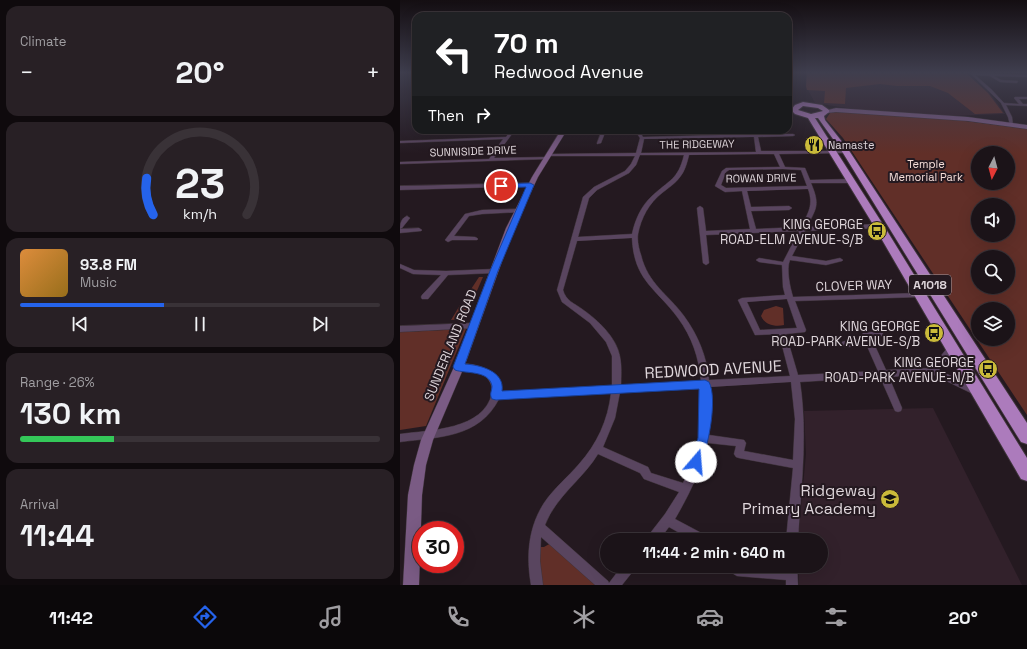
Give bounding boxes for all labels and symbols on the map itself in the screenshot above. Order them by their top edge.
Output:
restaurant icon: Namaste [803,134,825,156]
street label: THE RIDGEWAY [659,136,735,152]
place label: Namaste [828,138,874,152]
street label: SUNNISIDE DRIVE [429,142,517,160]
north arrow [971,146,1015,190]
park label: Temple Memorial Park [889,157,963,184]
pin [484,169,518,203]
street label: ROWAN DRIVE [726,170,796,186]
place label: KING GEORGE ROAD-ELM AVENUE-S/B [720,216,863,248]
bus stop icon: KING GEORGE ROAD-ELM AVENUE-S/B [866,220,888,242]
road number: A1018 [909,275,951,295]
street label: CLOVER WAY [815,276,893,295]
street label: SUNDERLAND ROAD [420,287,481,403]
place label: KING GEORGE ROAD-PARK AVENUE-S/B [771,318,920,350]
bus stop icon: KING GEORGE ROAD-PARK AVENUE-S/B [923,322,945,344]
place label: KING GEORGE ROAD-PARK AVENUE-N/B [825,354,974,386]
street label: REDWOOD AVENUE [644,355,782,384]
bus stop icon: KING GEORGE ROAD-PARK AVENUE-N/B [977,358,999,380]
position arrow [675,441,717,483]
place label: Ridgeway Primary Academy [742,480,876,519]
school or university icon: Ridgeway Primary Academy [879,488,901,510]
speed limit sign: 30 [412,521,464,573]

